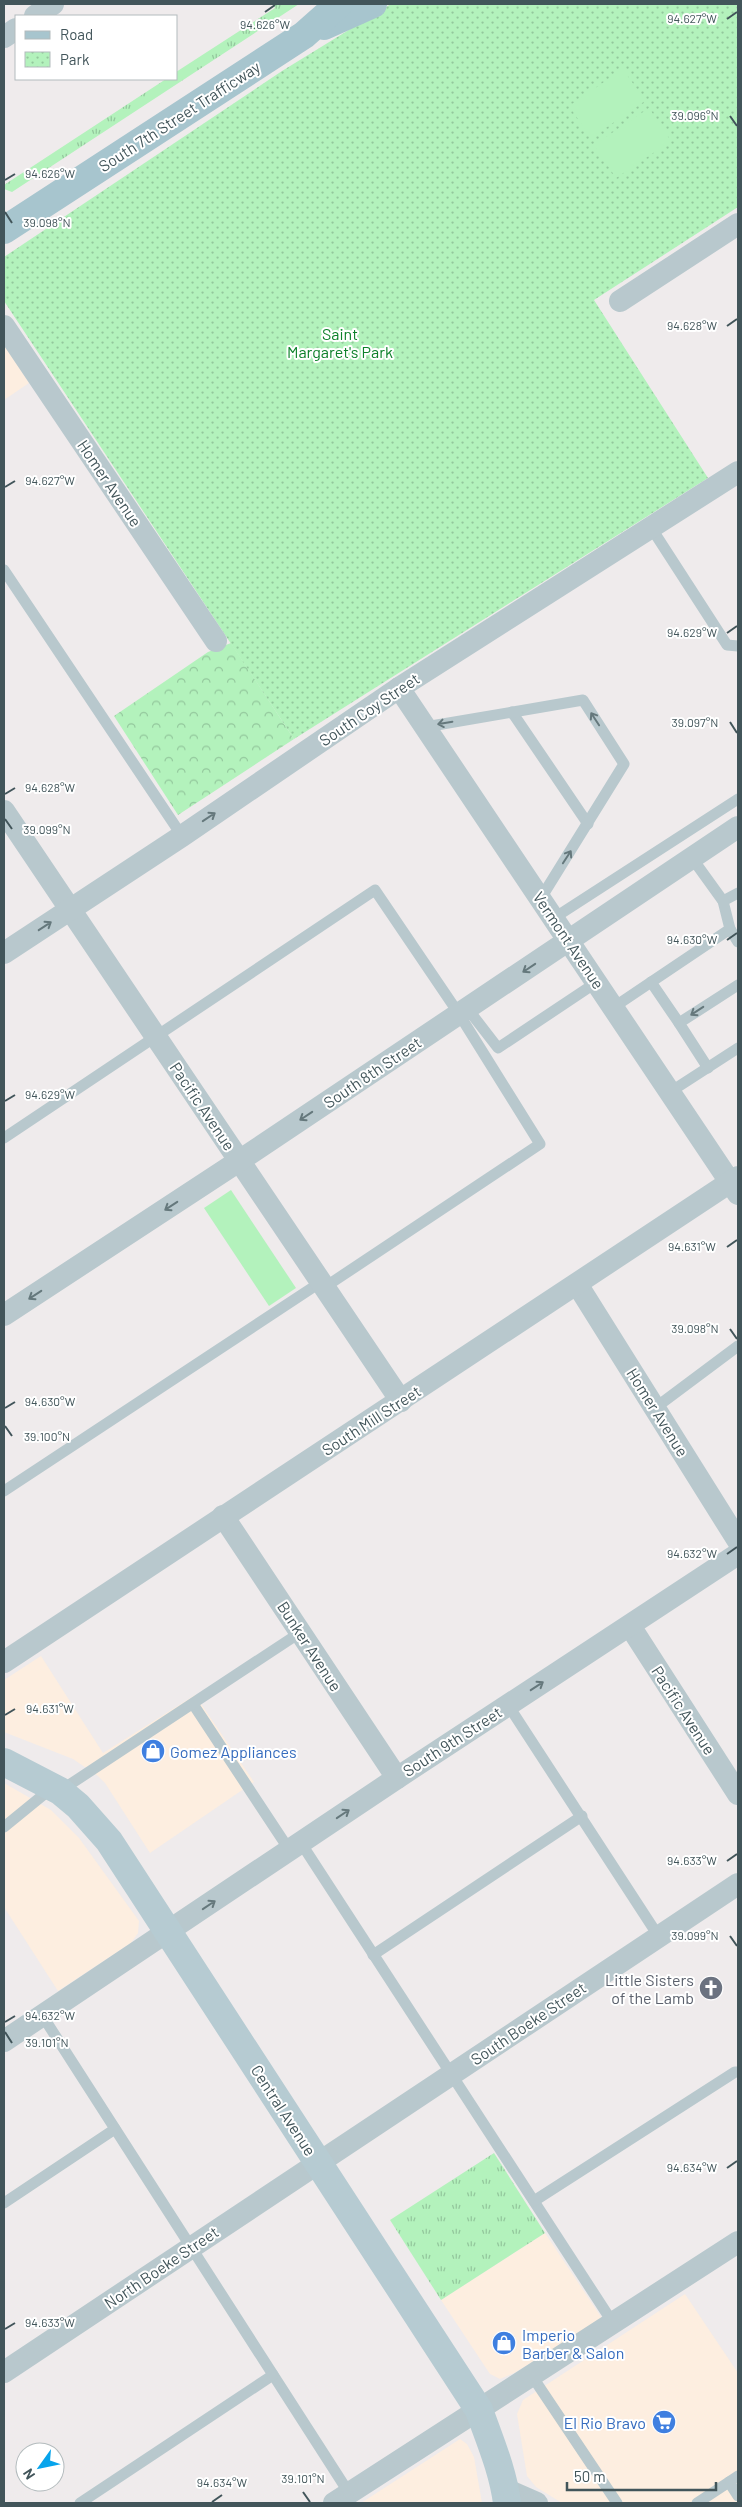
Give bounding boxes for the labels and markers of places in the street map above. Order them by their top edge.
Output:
shop icon: Gomez Appliances [140,1738,166,1764]
place label: Gomez Appliances [170,1742,297,1761]
place label: Little Sisters of the Lamb [605,1970,694,2007]
church icon: Little Sisters of the Lamb [698,1975,724,2001]
place label: Imperio Barber & Salon [522,2325,624,2362]
shop icon: Imperio Barber & Salon [491,2330,517,2356]
supermarket icon: El Rio Bravo [651,2409,677,2435]
place label: El Rio Bravo [564,2413,646,2432]

